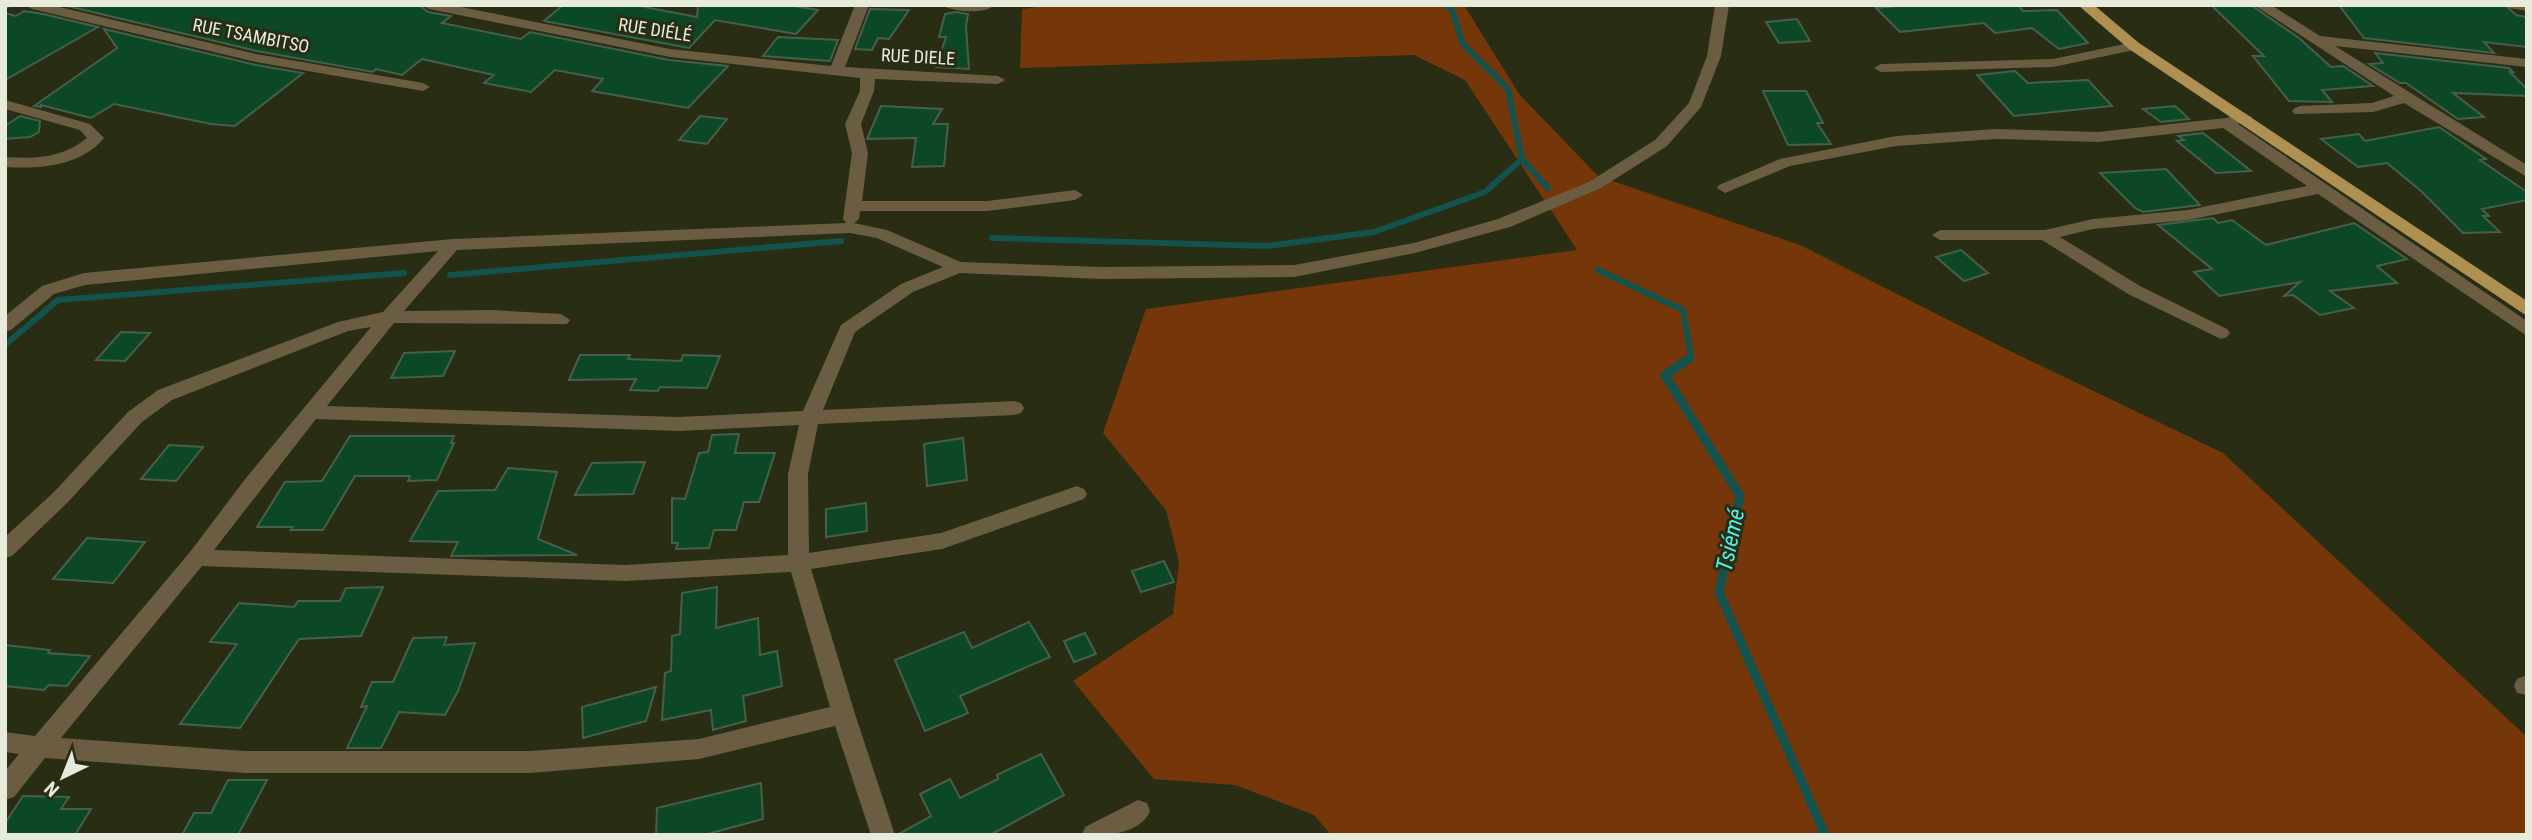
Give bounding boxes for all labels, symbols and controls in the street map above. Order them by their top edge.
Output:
street label: RUE DIÉLÉ [617,13,693,46]
street label: RUE TSAMBITSO [191,14,311,57]
street label: RUE DIELE [881,44,956,69]
water label: Tsiémé [1711,506,1750,574]
north arrow [28,742,98,812]
text: N [40,777,64,801]

